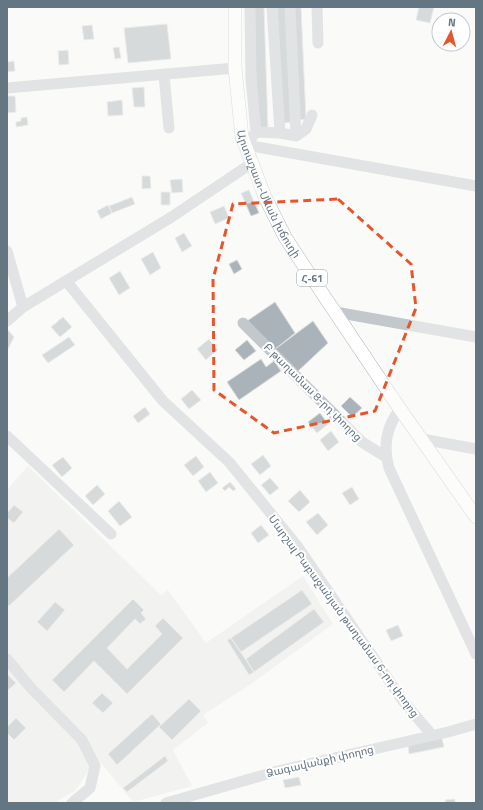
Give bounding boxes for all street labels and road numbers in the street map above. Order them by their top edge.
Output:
street label: Արտաշատ-Սևան խճուղի [233,129,305,261]
road number: Հ-61 [297,270,327,286]
street label: Բ թաղամաս 8-րդ փողոց [260,339,366,445]
street label: Մարշալ Բաբաջանյան թաղամաս 6-րդ փողոց [265,511,423,721]
street label: Ձագավանքի փողոց [265,741,375,781]

